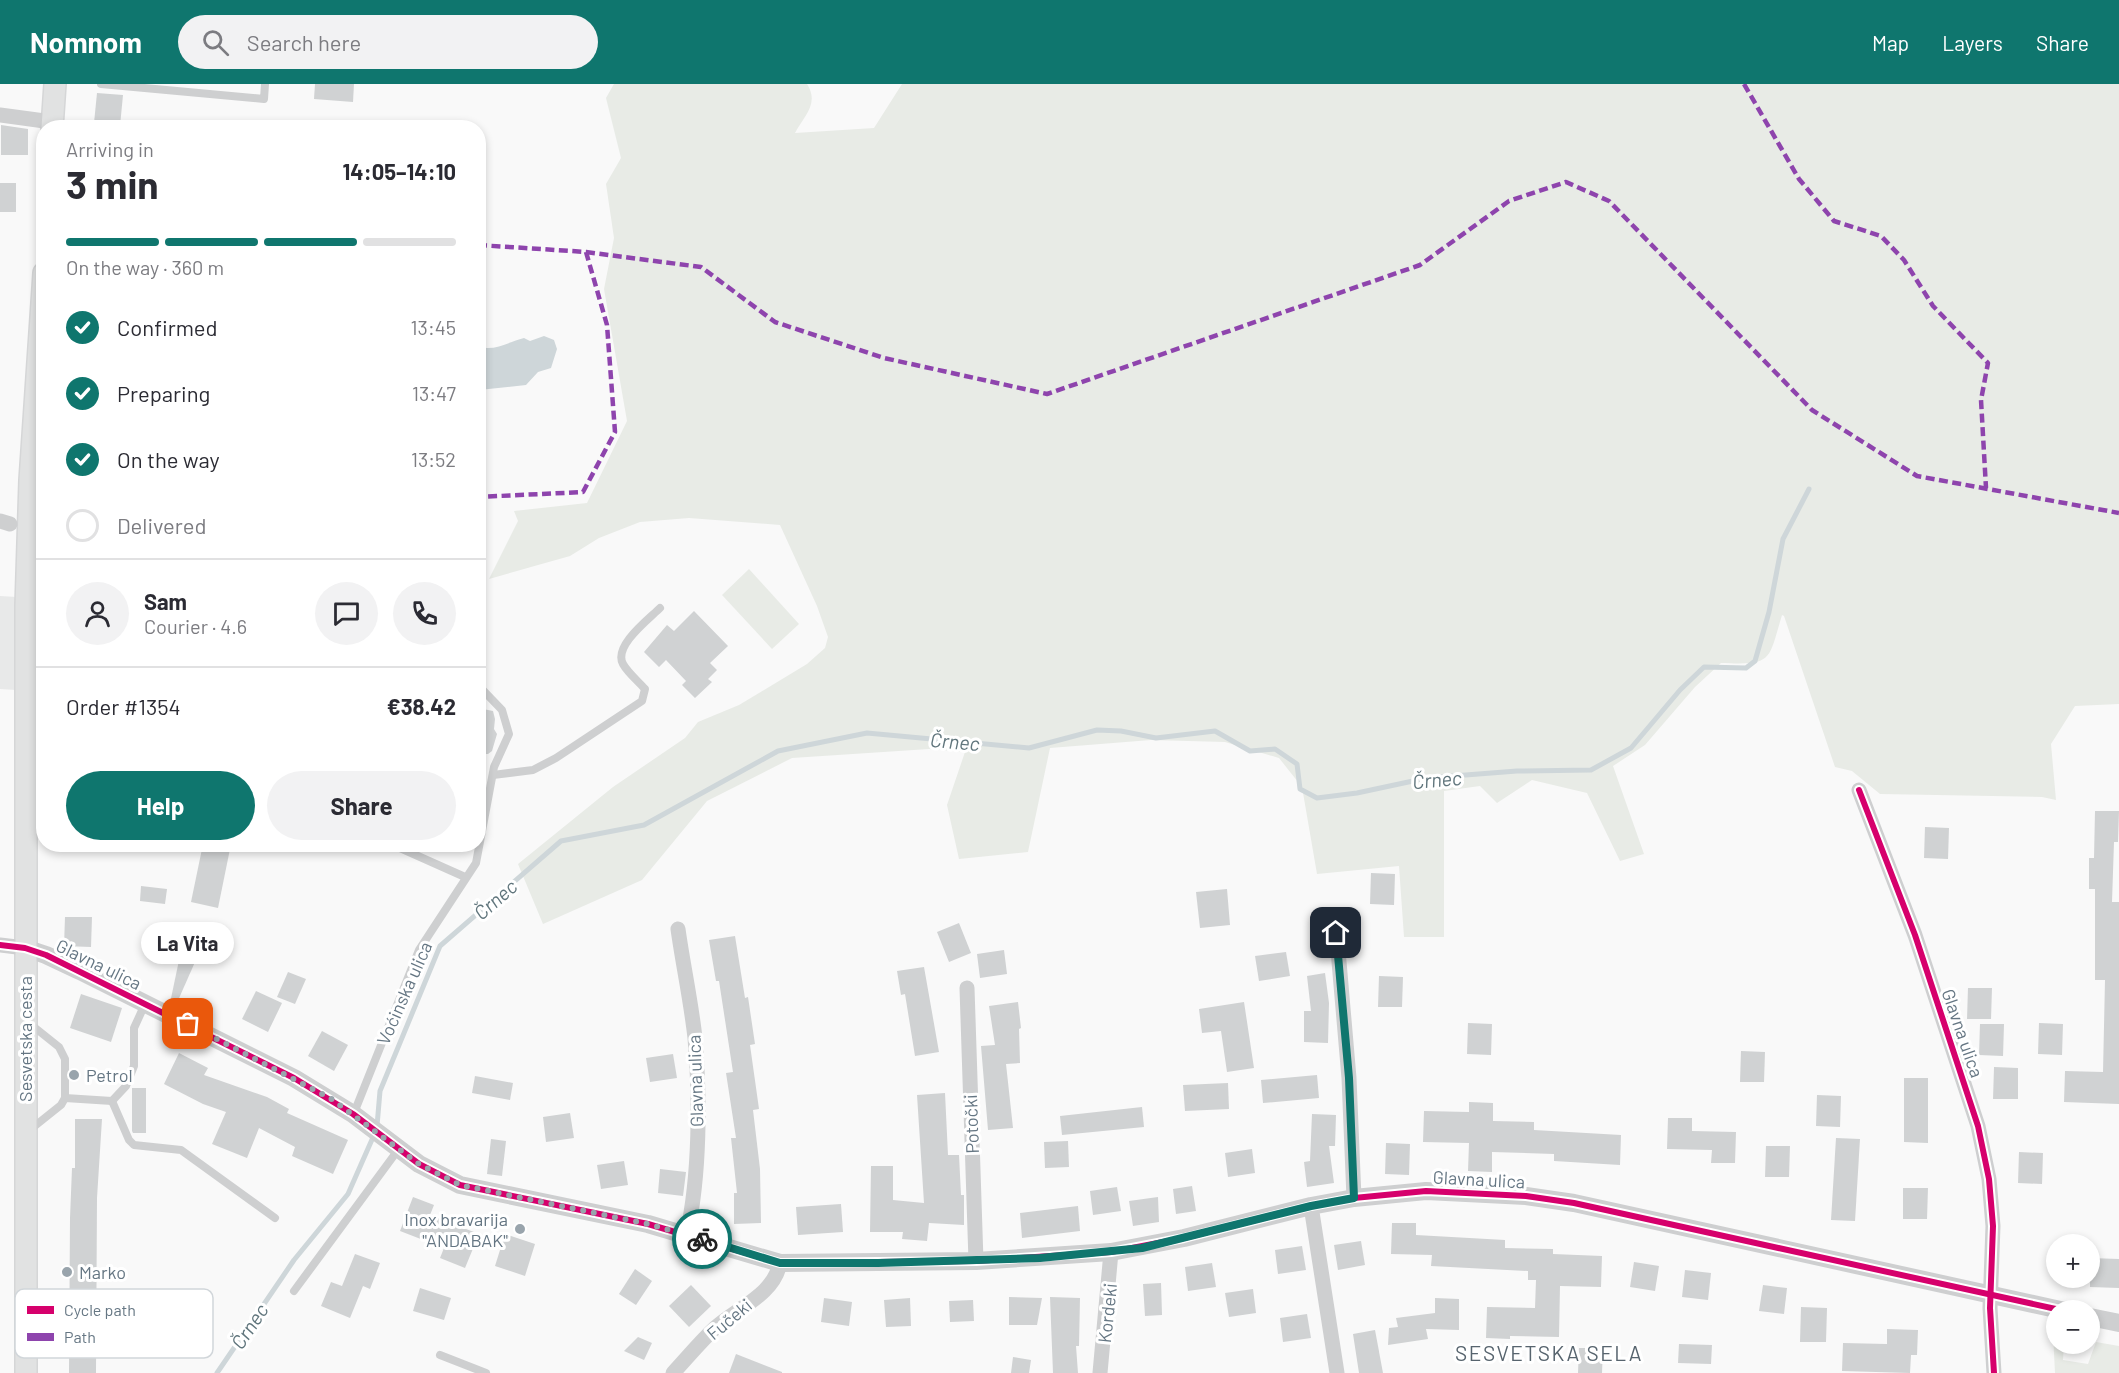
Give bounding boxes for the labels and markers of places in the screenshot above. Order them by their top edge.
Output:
pin [1310,907,1361,958]
callout: La Vita [142,922,234,964]
pin [162,998,213,1049]
place label: Petrol [86,1064,133,1086]
marker: Petrol [67,1068,81,1082]
place label: Inox bravarija "ANDABAK" [404,1208,508,1251]
marker: Inox bravarija "ANDABAK" [513,1222,527,1236]
place label: Marko [79,1261,126,1283]
marker: Marko [60,1265,74,1279]

